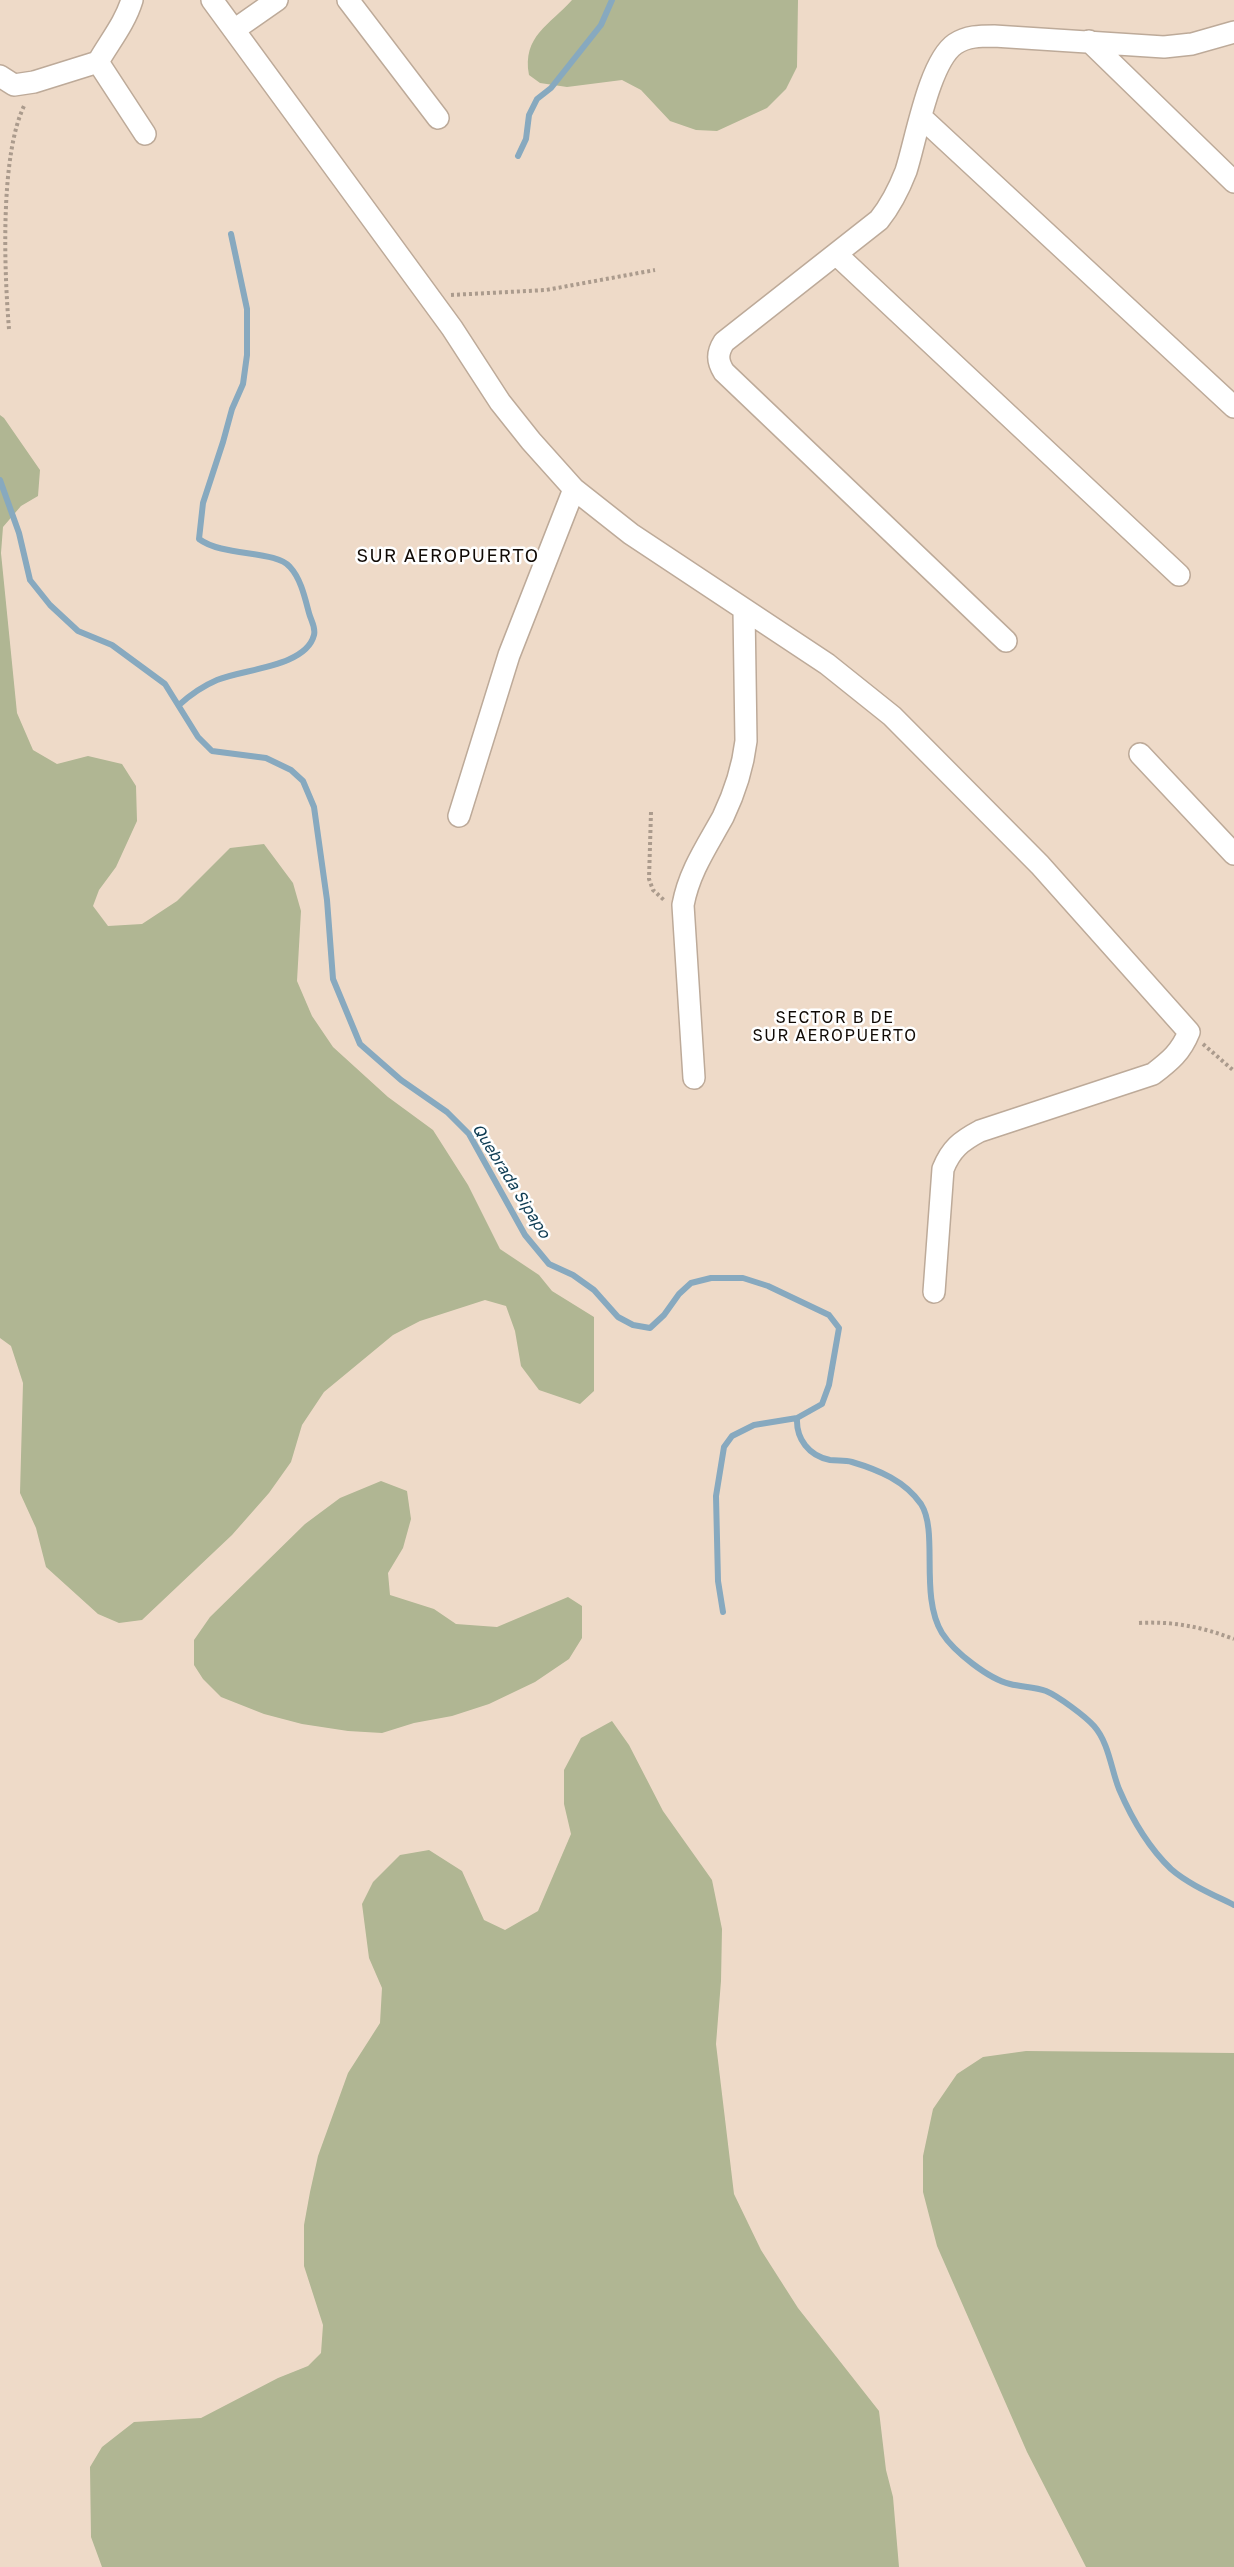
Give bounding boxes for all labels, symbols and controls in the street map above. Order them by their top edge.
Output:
district label: SUR AEROPUERTO [356,545,540,567]
district label: SECTOR B DE SUR AEROPUERTO [752,1008,918,1046]
water label: Quebrada Sipapo [468,1120,554,1242]

